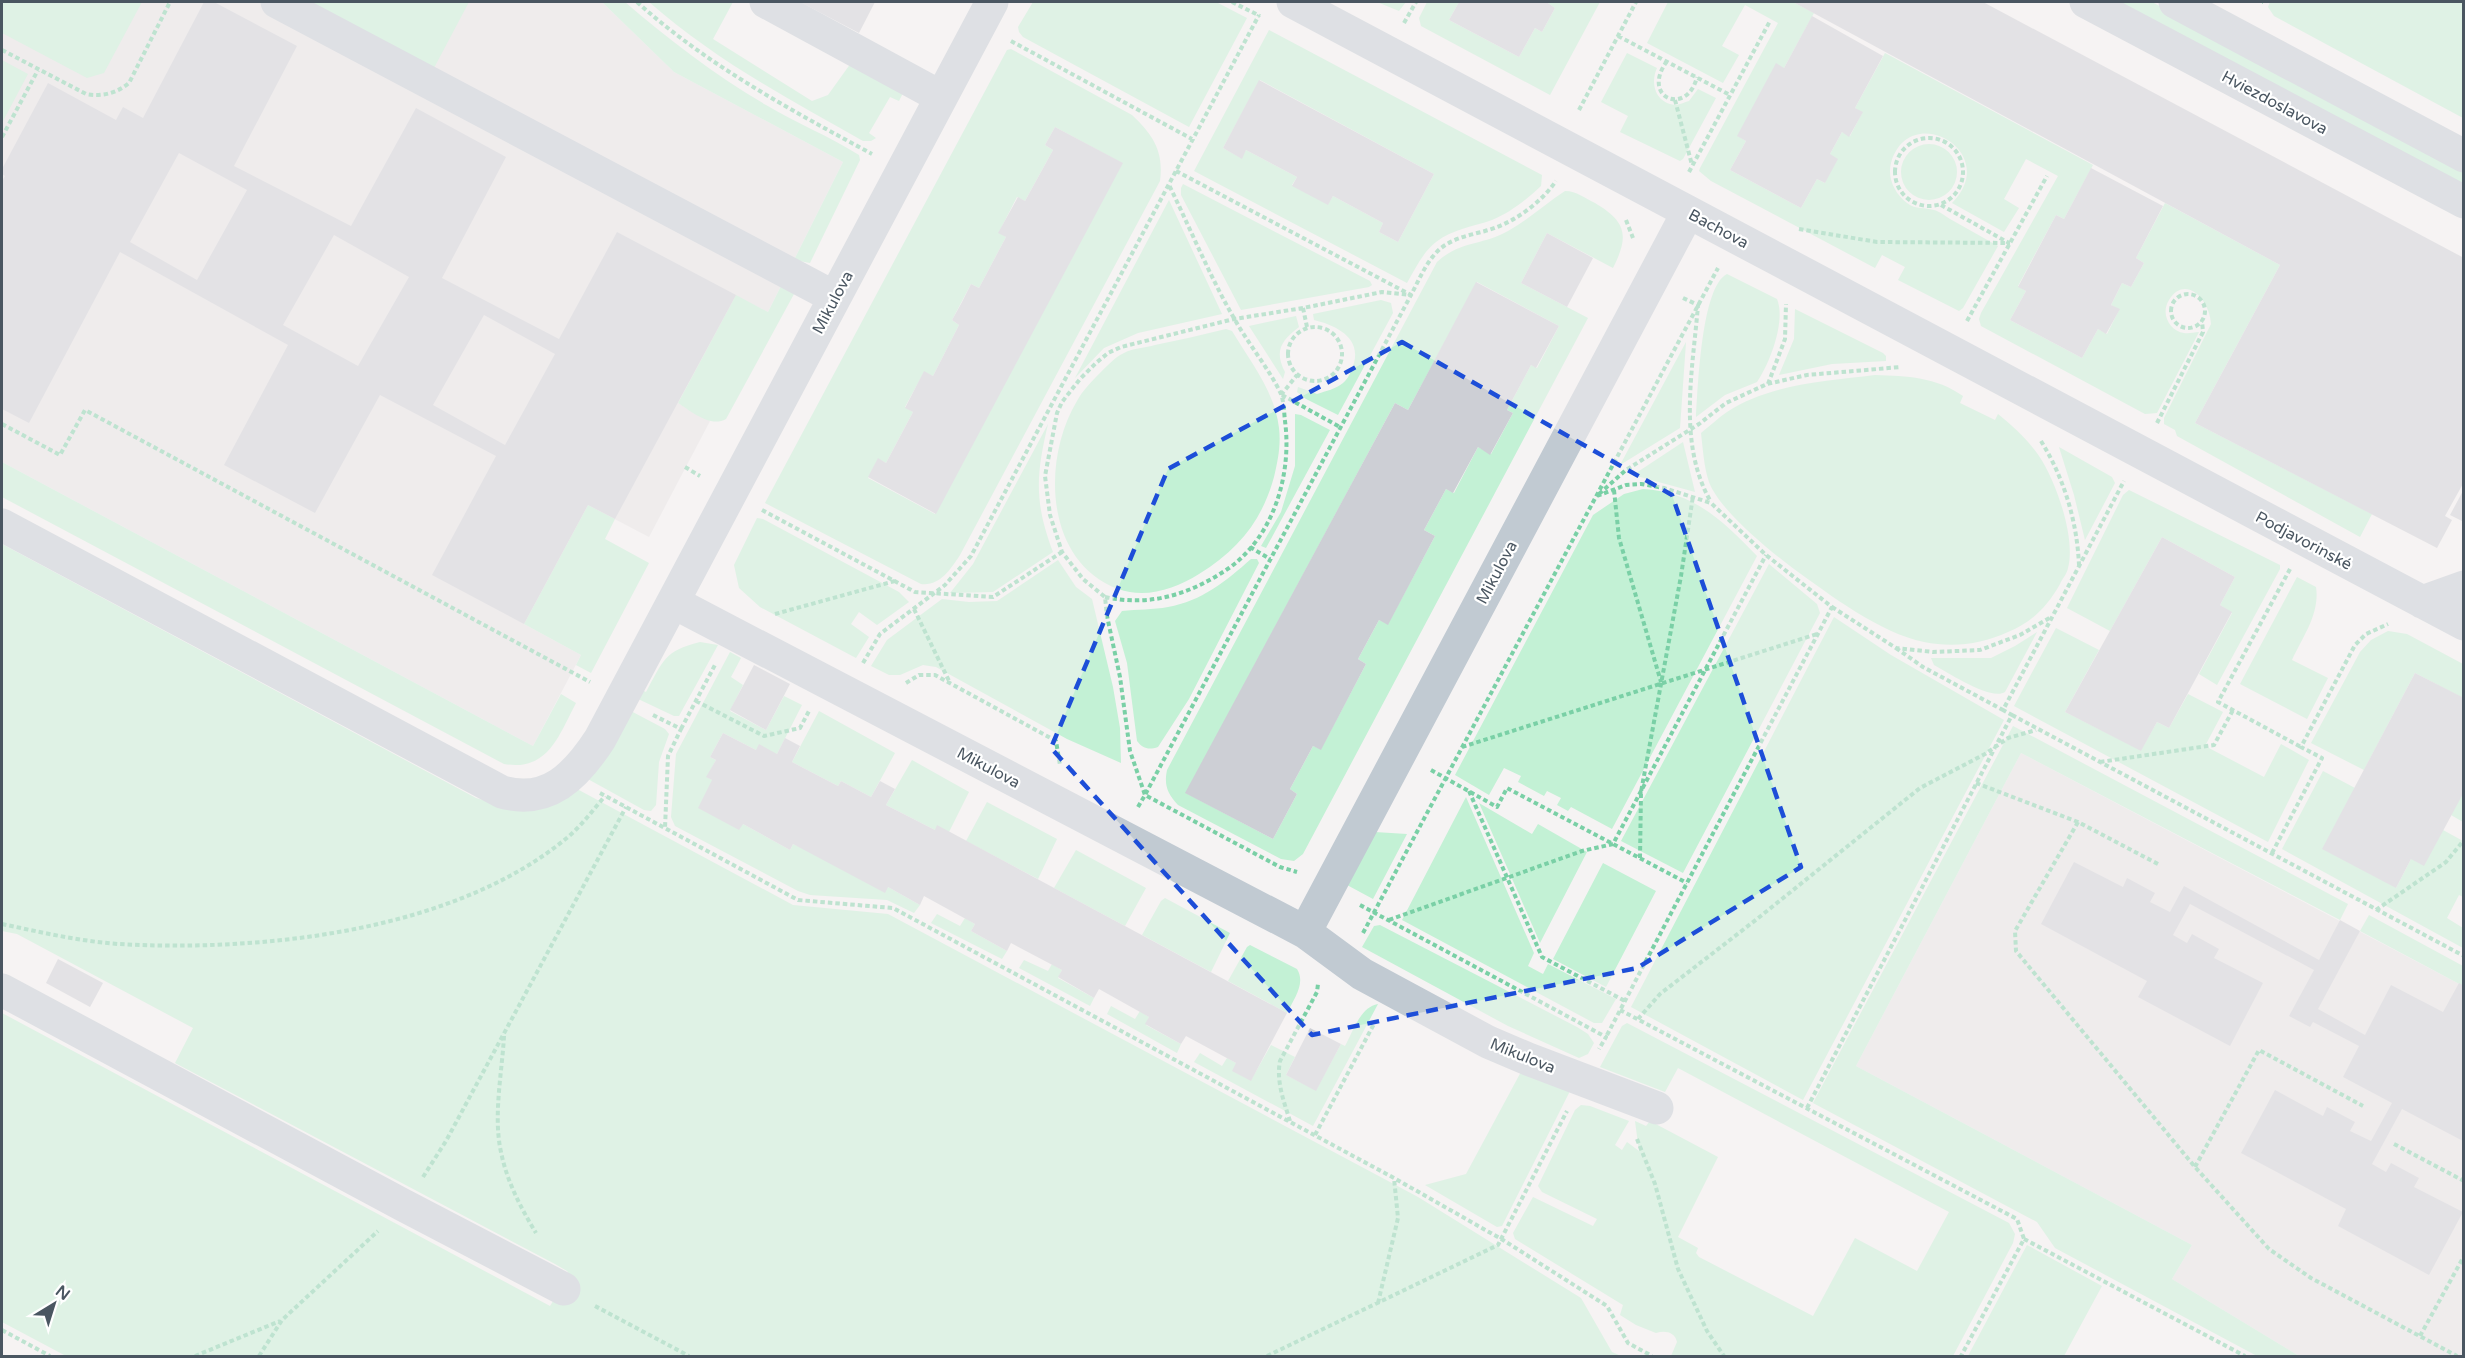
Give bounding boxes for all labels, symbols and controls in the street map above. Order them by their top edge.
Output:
street label: Hviezdoslavova [2218,67,2331,139]
street label: Bachova [1685,205,1752,253]
street label: Mikulova [808,267,858,338]
street label: Podjavorinské [2252,507,2355,575]
street label: Mikulova [1472,537,1522,608]
street label: Mikulova [953,743,1024,793]
street label: Mikulova [1487,1034,1558,1078]
north arrow [24,1274,84,1334]
text: N [51,1281,74,1305]

